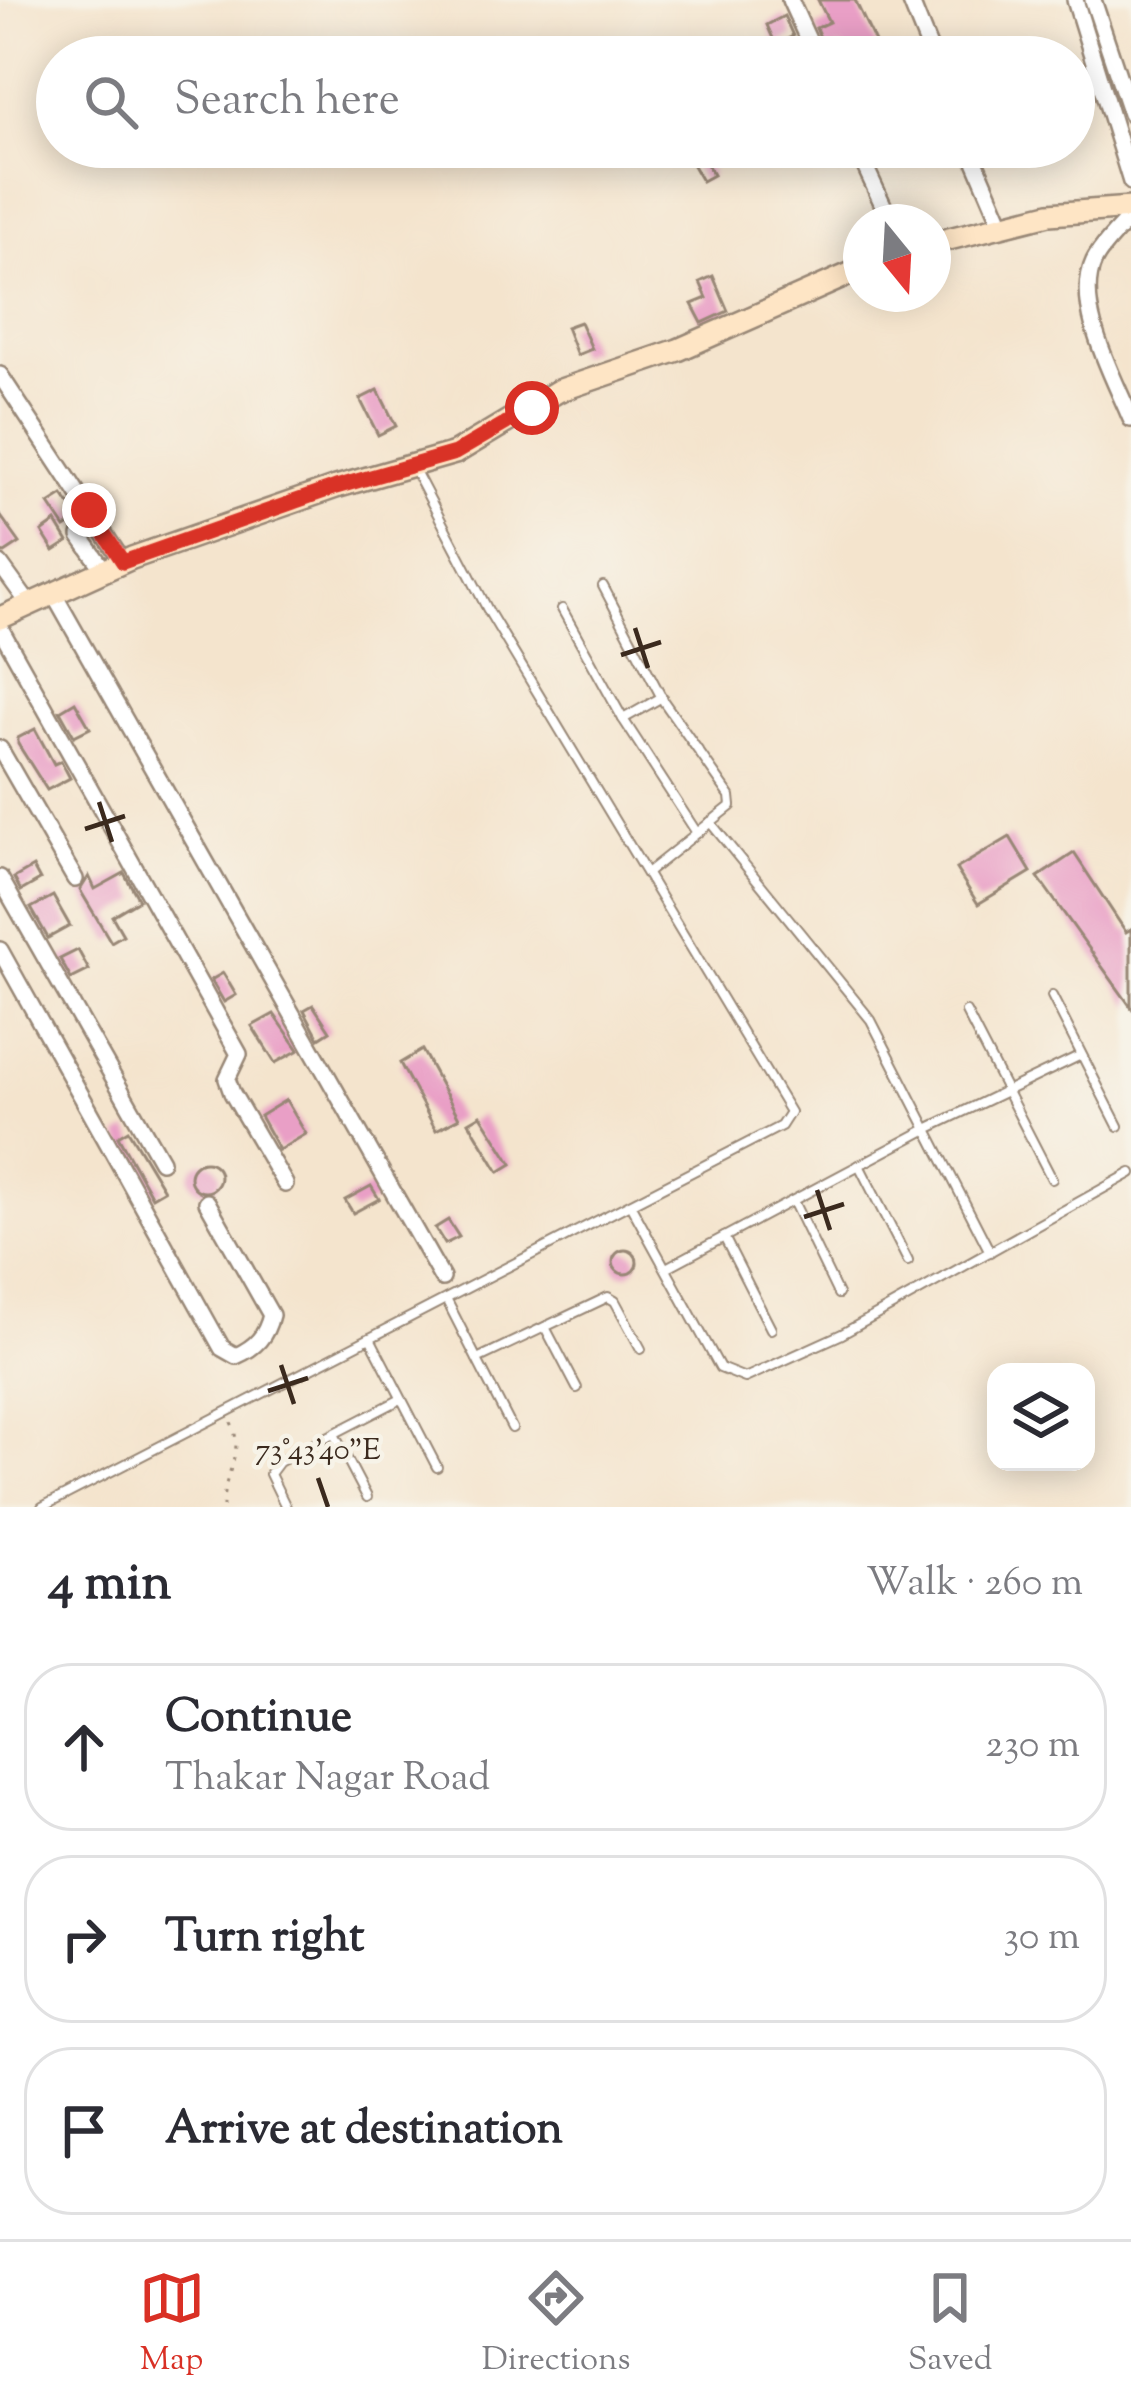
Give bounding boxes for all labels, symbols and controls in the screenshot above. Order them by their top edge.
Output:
search box [36,36,1095,168]
icon: search [78,69,144,135]
text: Search here [174,70,400,135]
north arrow [843,204,951,312]
route start [505,381,559,435]
route end [62,483,116,537]
map controls [987,1363,1095,1471]
button: layers [987,1363,1095,1471]
text: 73°43'40"E [255,1430,381,1473]
text: 4 min [48,1549,171,1622]
text: Walk · 260 m [866,1557,1083,1613]
text: Continue [165,1687,352,1752]
icon: ahead [51,1714,117,1780]
text: 230 m [985,1719,1080,1775]
text: Thakar Nagar Road [165,1752,490,1808]
icon: right [51,1906,117,1972]
text: Turn right [165,1907,364,1972]
text: 30 m [1003,1911,1080,1967]
icon: arrive [51,2098,117,2164]
text: Arrive at destination [165,2099,563,2164]
tab: Map [139,2265,205,2385]
tab: Directions [482,2265,631,2385]
tab: Saved [908,2265,992,2385]

